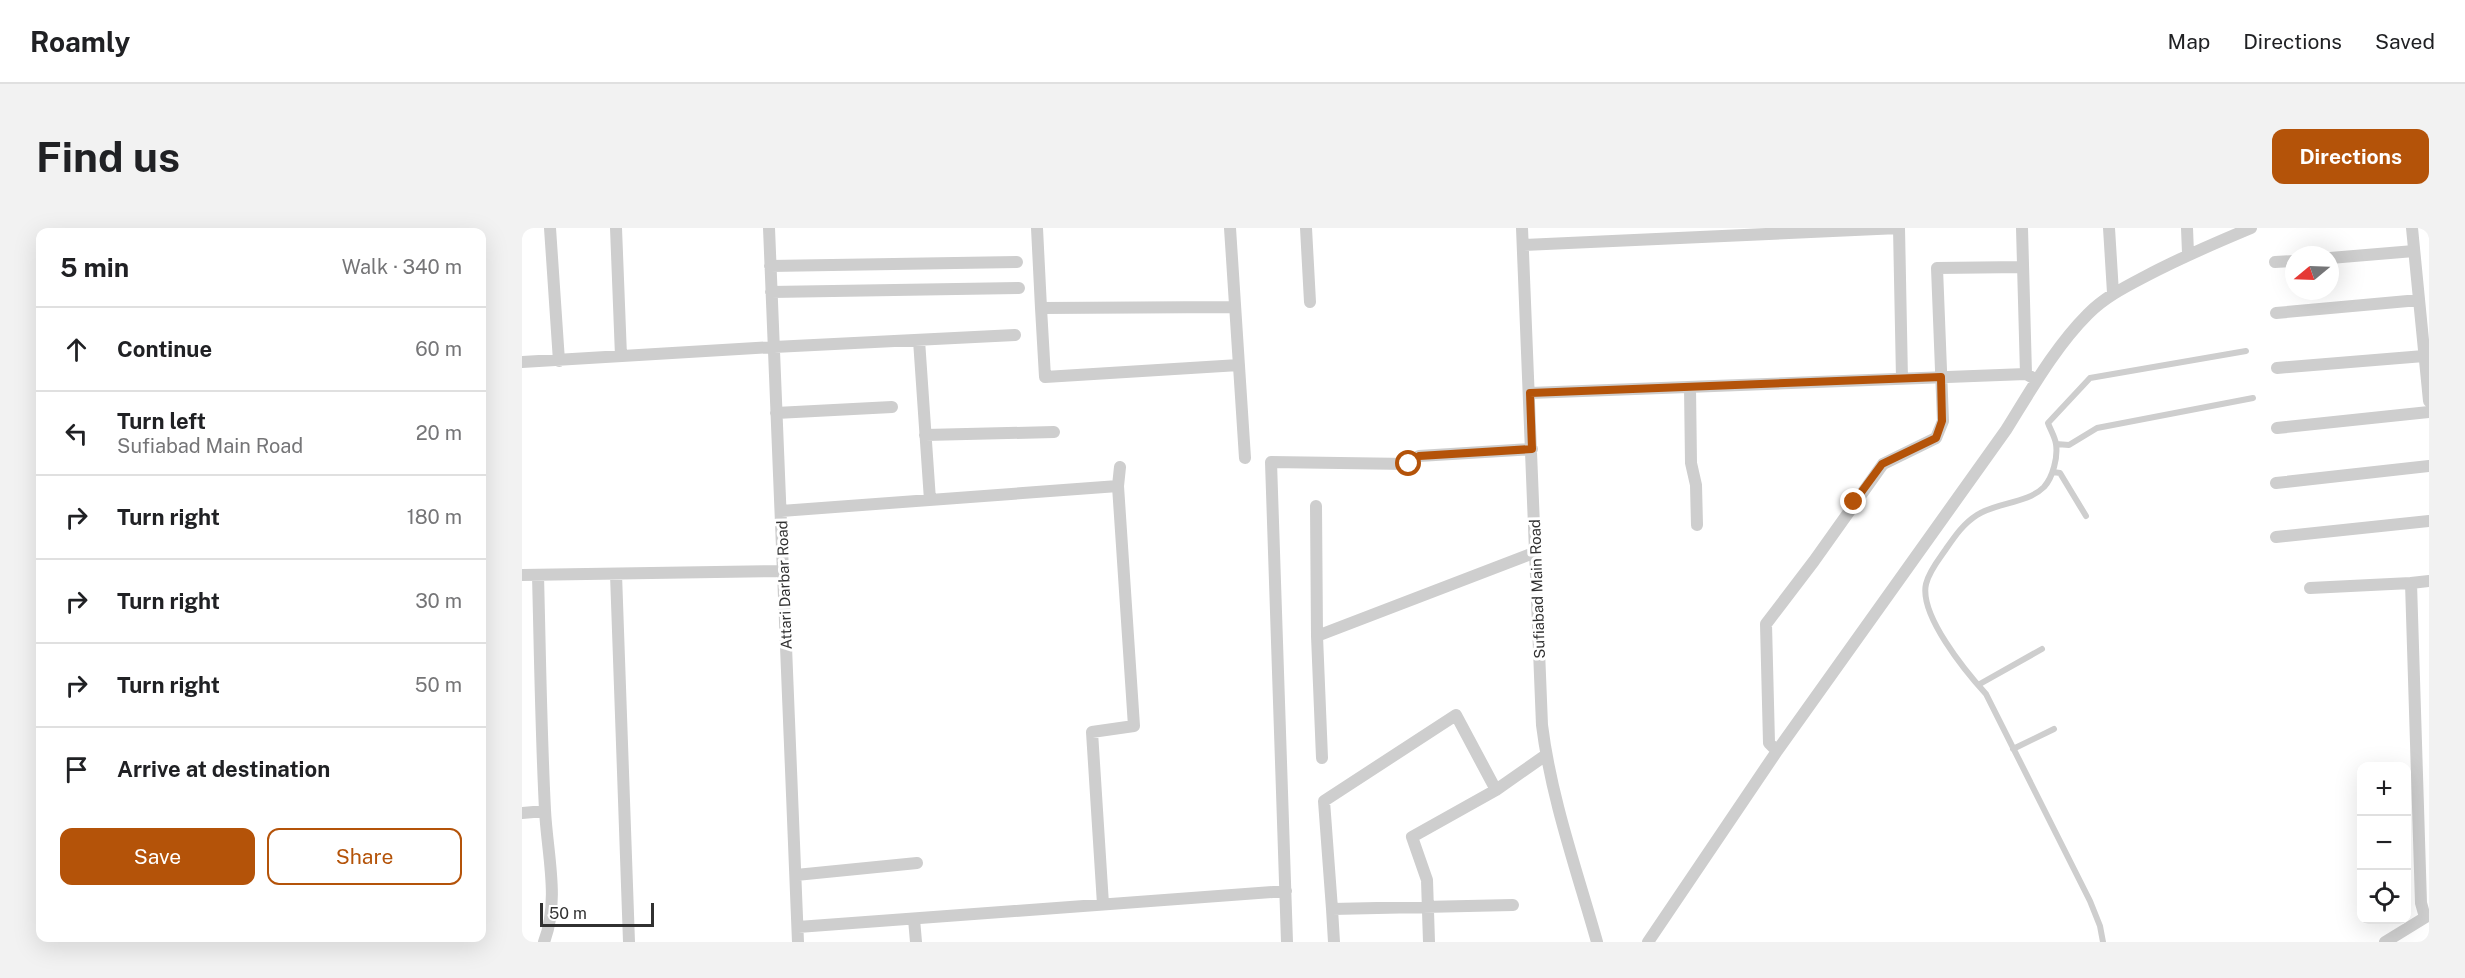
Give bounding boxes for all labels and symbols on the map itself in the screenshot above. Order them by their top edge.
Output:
north arrow [2285,246,2339,300]
route start [1395,450,1421,476]
route end [1840,488,1866,514]
street label: Sufiabad Main Road [1526,519,1548,659]
street label: Attari Darbar Road [773,520,795,650]
scale bar [540,900,654,928]

